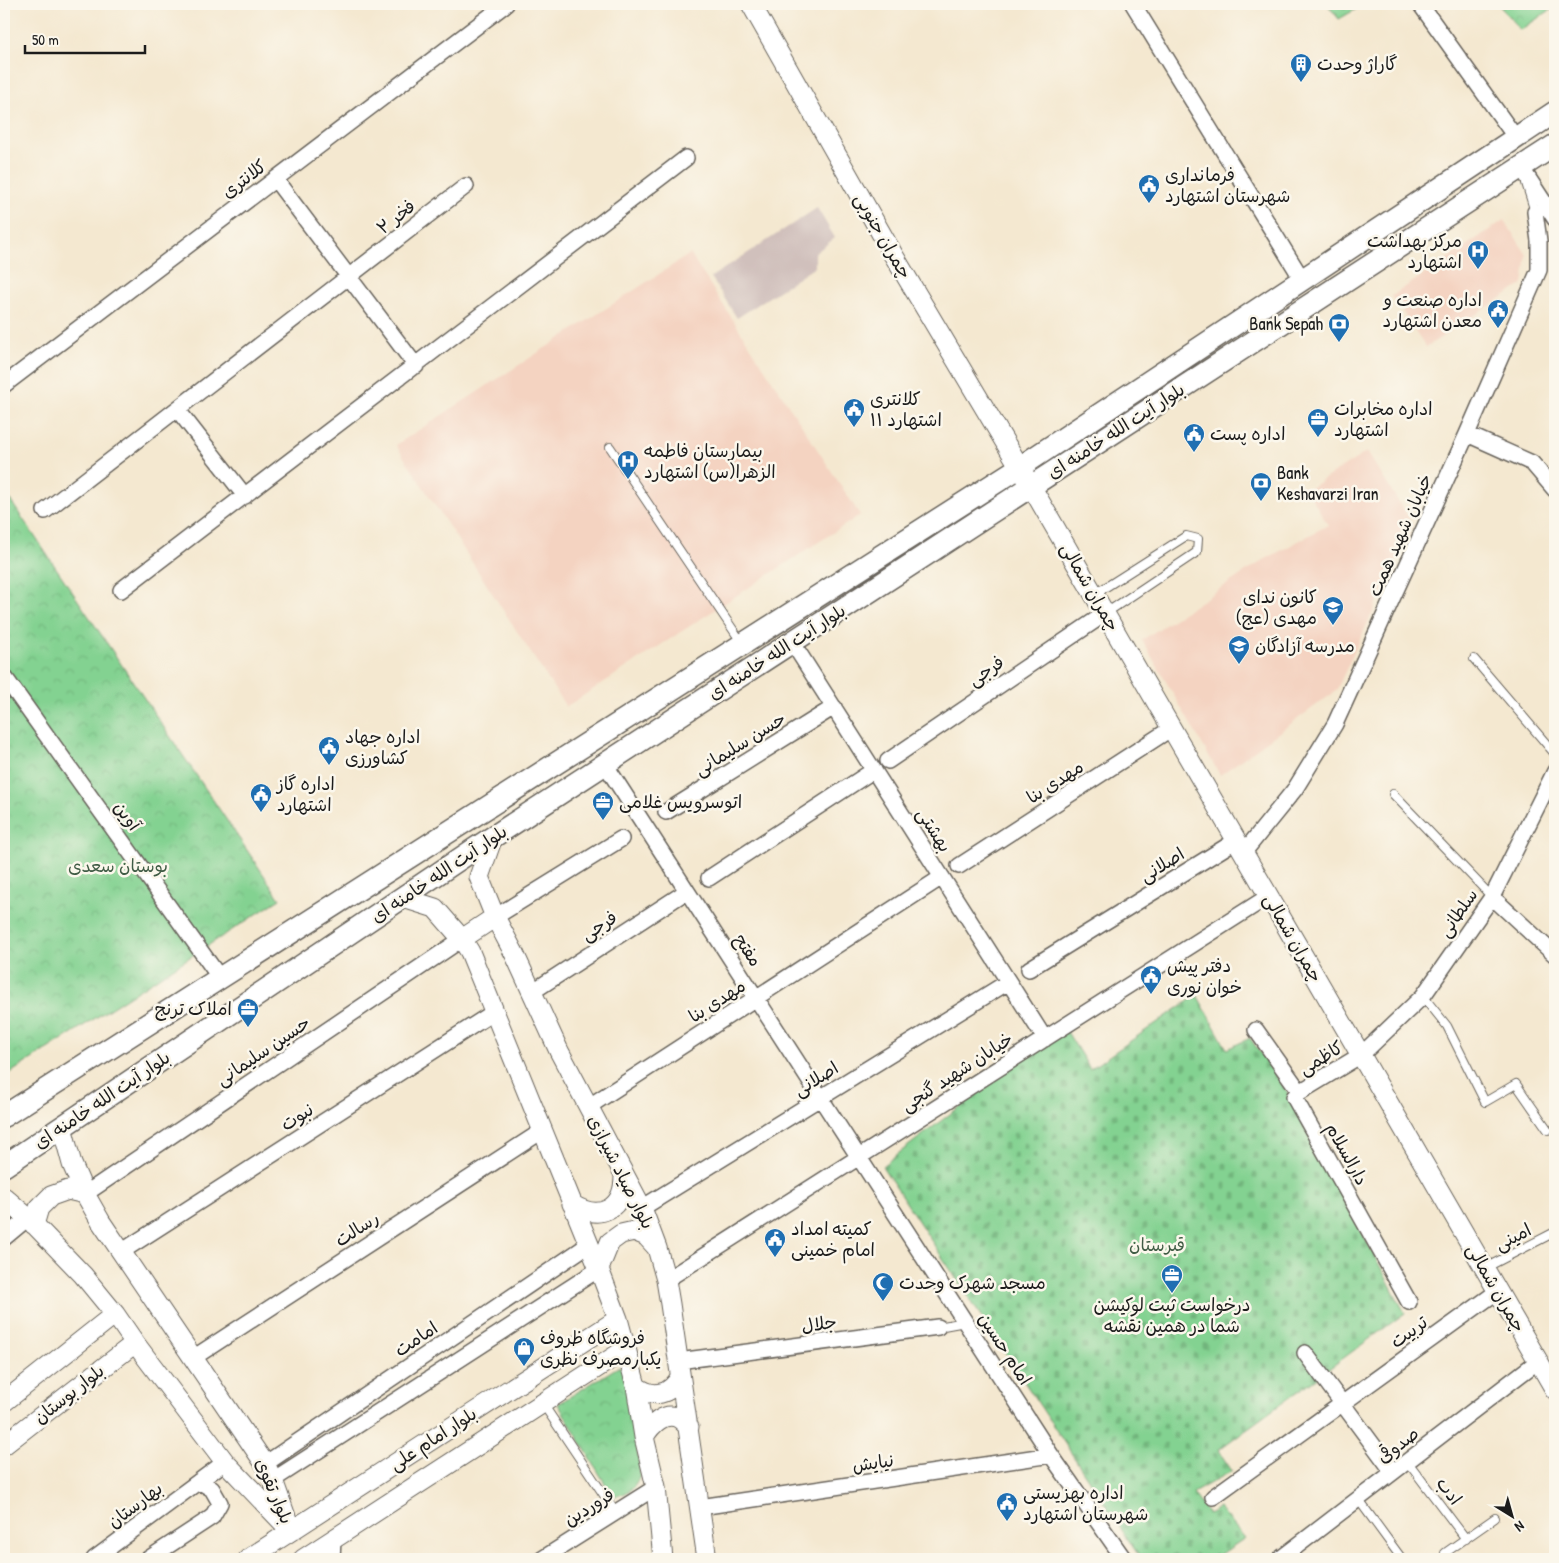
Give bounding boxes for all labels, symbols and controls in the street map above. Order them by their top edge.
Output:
scale bar [25,22,145,54]
text: 50 m [32,29,59,50]
place label: گاراژ وحدت [1317,51,1398,76]
building icon: گاراژ وحدت [1289,52,1313,83]
street label: کلانتری [216,153,272,204]
place label: فرمانداری شهرستان اشتهارد [1165,162,1290,208]
public building icon: فرمانداری شهرستان اشتهارد [1137,173,1161,204]
street label: چمران جنوبی [849,188,918,283]
street label: فخر ۲ [371,193,420,240]
place label: مرکز بهداشت اشتهارد [1367,228,1462,274]
hospital icon: مرکز بهداشت اشتهارد [1466,239,1490,270]
place label: اداره صنعت و معدن اشتهارد [1382,287,1482,333]
public building icon: اداره صنعت و معدن اشتهارد [1486,298,1510,329]
place label: Bank Sepah [1249,311,1323,336]
bank icon: Bank Sepah [1327,312,1351,343]
street label: بلوار آیت الله خامنه ای [1042,377,1189,485]
place label: کلانتری ۱۱ اشتهارد [870,386,942,432]
place label: اداره مخابرات اشتهارد [1334,396,1433,442]
public building icon: کلانتری ۱۱ اشتهارد [842,397,866,428]
office icon: اداره مخابرات اشتهارد [1306,407,1330,438]
place label: اداره پست [1210,421,1285,446]
public building icon: اداره پست [1182,422,1206,453]
place label: بیمارستان فاطمه الزهرا(س) اشتهارد [644,438,776,484]
hospital icon: بیمارستان فاطمه الزهرا(س) اشتهارد [616,449,640,480]
place label: Bank Keshavarzi Iran [1277,460,1379,506]
street label: خیابان شهید همت [1361,469,1438,600]
bank icon: Bank Keshavarzi Iran [1249,471,1273,502]
street label: چمران شمالی [1055,538,1126,636]
place label: کانون ندای مهدی (عج) [1236,584,1317,630]
school or university icon: کانون ندای مهدی (عج) [1321,595,1345,626]
street label: بلوار آیت الله خامنه ای [703,598,850,706]
place label: مدرسه آزادگان [1255,633,1355,658]
school or university icon: مدرسه آزادگان [1227,634,1251,665]
street label: فرجی [963,649,1009,692]
street label: حسن سلیمانی [689,706,790,782]
place label: اداره جهاد کشاورزی [345,724,420,770]
public building icon: اداره جهاد کشاورزی [317,735,341,766]
street label: مهدی بنا [1021,754,1088,809]
place label: اداره گاز اشتهارد [275,771,335,817]
public building icon: اداره گاز اشتهارد [249,782,273,813]
place label: اتوسرویس غلامی [619,789,742,814]
office icon: اتوسرویس غلامی [591,790,615,821]
street label: آوین [108,796,148,837]
street label: بهشتی [911,803,958,857]
street label: بلوار آیت الله خامنه ای [366,819,512,929]
street label: اصلانی [1134,841,1189,888]
park label: بوستان سعدی [68,853,168,878]
street label: سلطانی [1432,883,1483,942]
street label: چمران شمالی [1258,889,1329,987]
street label: فرجی [576,905,622,947]
street label: مفتح [728,928,768,971]
place label: دفتر پیش خوان نوری [1167,953,1242,999]
public building icon: دفتر پیش خوان نوری [1139,964,1163,995]
street label: مهدی بنا [683,973,750,1028]
place label: املاک ترنج [155,996,232,1021]
office icon: املاک ترنج [236,997,260,1028]
street label: حسین سلیمانی [211,1010,315,1091]
street label: خیابان شهید گنجی [896,1026,1018,1117]
street label: کاظمی [1294,1034,1348,1081]
street label: بلوار آیت الله خامنه ای [29,1045,175,1155]
street label: اصلانی [788,1055,843,1102]
street label: نبوت [275,1097,318,1136]
street label: بلوار صیاد شیرازی [582,1110,661,1233]
street label: دارالسلام [1318,1118,1375,1191]
street label: رسالت [330,1205,384,1252]
place label: کمیته امداد امام خمینی [791,1216,875,1264]
street label: امینی [1490,1217,1535,1256]
public building icon: کمیته امداد امام خمینی [763,1227,787,1258]
park label: قبرستان [1129,1232,1185,1257]
street label: چمران شمالی [1461,1239,1532,1337]
office icon: درخواست ثبت لوکیشن شما در همین نقشه [1160,1263,1184,1294]
place label: مسجد شهرک وحدت [899,1270,1046,1295]
mosque icon: مسجد شهرک وحدت [871,1271,895,1302]
place label: درخواست ثبت لوکیشن شما در همین نقشه [1093,1292,1251,1338]
street label: امام حسین [971,1308,1038,1391]
street label: جلال [800,1309,838,1338]
street label: تربیت [1385,1309,1433,1354]
street label: امامت [389,1315,442,1362]
place label: فروشگاه ظروف یکبارمصرف نظری [540,1325,662,1371]
shop icon: فروشگاه ظروف یکبارمصرف نظری [512,1336,536,1367]
street label: بلوار بوستان [28,1358,109,1429]
street label: بلوار امام علی [384,1401,482,1478]
street label: صدوقی [1371,1420,1424,1469]
street label: نیایش [851,1447,895,1478]
street label: بلوار تقوی [249,1454,300,1528]
street label: ادب [1431,1472,1468,1510]
street label: بهارستان [102,1476,167,1534]
place label: اداره بهزیستی شهرستان اشتهارد [1023,1480,1148,1526]
street label: فروردین [559,1481,619,1532]
north arrow [1486,1490,1536,1540]
public building icon: اداره بهزیستی شهرستان اشتهارد [995,1491,1019,1522]
text: N [1511,1517,1529,1537]

